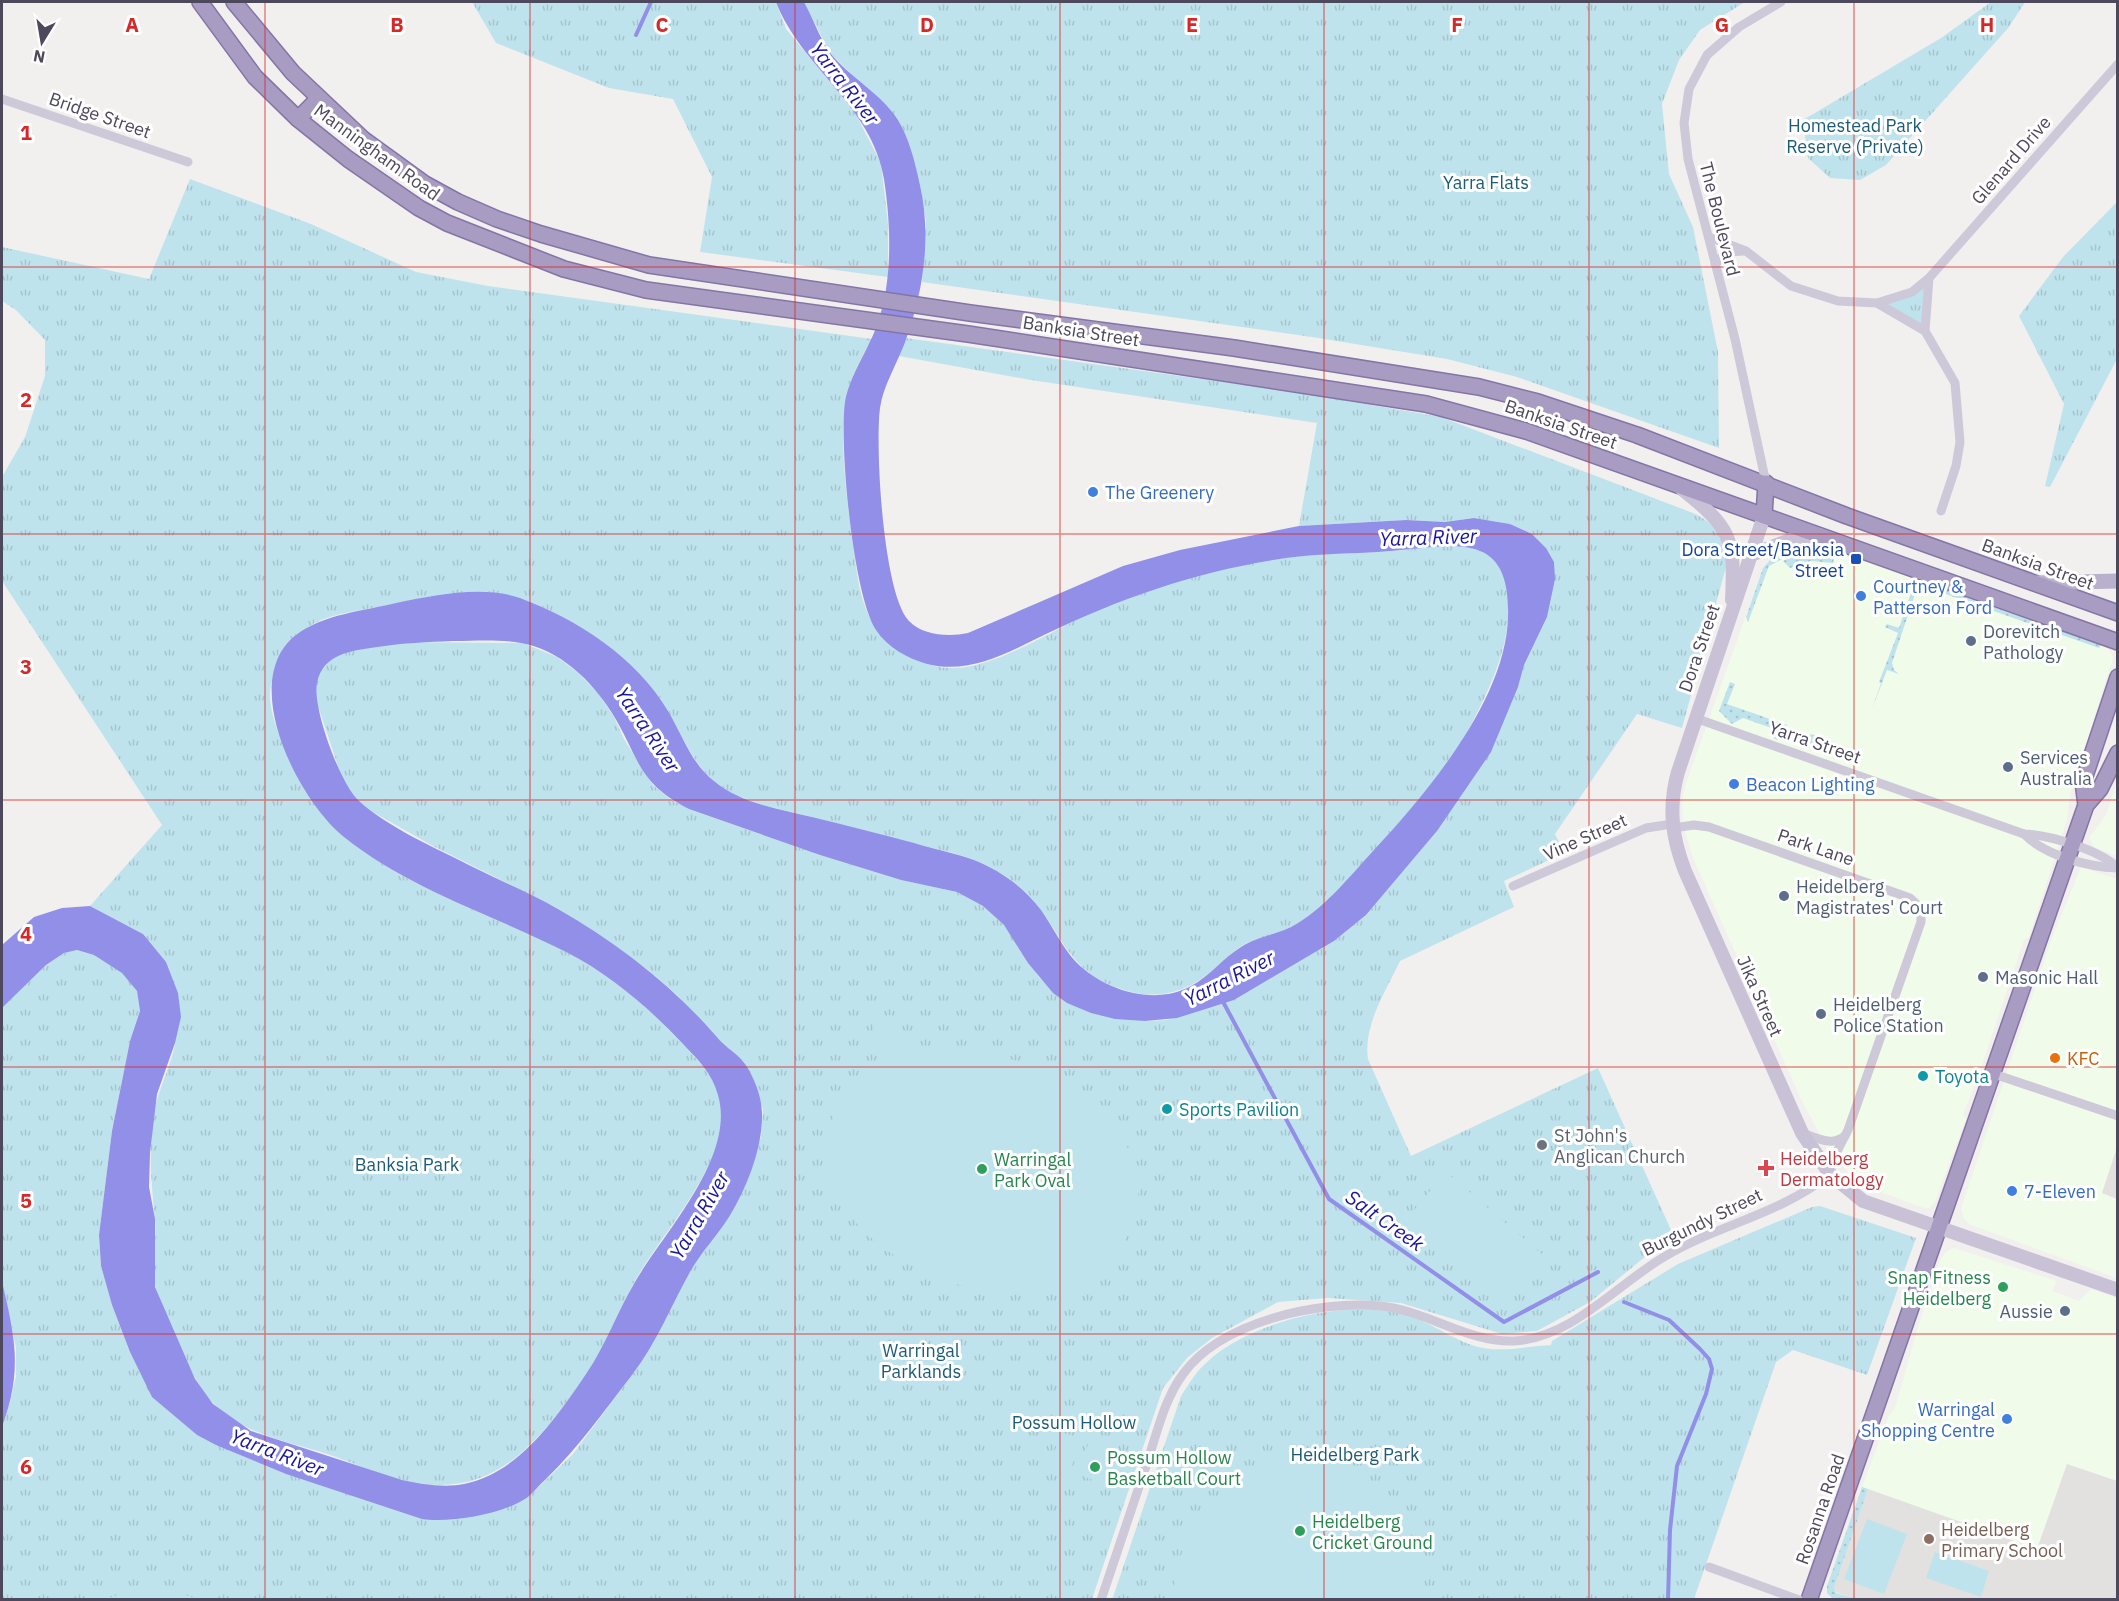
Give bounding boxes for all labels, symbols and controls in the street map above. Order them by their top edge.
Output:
text: A [125,11,139,38]
text: B [390,11,404,38]
text: C [655,11,669,38]
text: D [920,11,934,38]
text: E [1186,11,1198,38]
text: F [1451,11,1463,38]
text: G [1715,11,1729,38]
text: H [1980,11,1994,38]
north arrow [12,12,72,72]
water label: Yarra River [804,36,886,130]
text: N [32,46,47,68]
street label: Bridge Street [46,87,154,143]
street label: Manningham Road [310,99,444,205]
street label: Glenard Drive [1966,111,2056,209]
park label: Homestead Park Reserve (Private) [1786,114,1924,158]
text: 1 [20,119,32,146]
street label: The Boulevard [1695,160,1745,278]
park label: Yarra Flats [1443,171,1529,194]
street label: Banksia Street [1021,310,1141,352]
text: 2 [20,386,32,413]
street label: Banksia Street [1502,394,1620,454]
place label: The Greenery [1105,481,1214,504]
marker: The Greenery [1086,485,1100,499]
water label: Yarra River [1379,522,1478,552]
street label: Banksia Street [1979,533,2097,595]
place label: Dora Street/Banksia Street [1681,538,1844,582]
marker: Dora Street/Banksia Street [1849,552,1863,566]
place label: Courtney & Patterson Ford [1873,575,1992,619]
marker: Courtney & Patterson Ford [1854,589,1868,603]
street label: Dora Street [1673,601,1725,695]
place label: Dorevitch Pathology [1983,620,2064,664]
marker: Dorevitch Pathology [1964,634,1978,648]
text: 3 [20,653,32,680]
water label: Yarra River [609,681,687,778]
street label: Yarra Street [1766,716,1864,768]
place label: Services Australia [2020,746,2092,790]
marker: Services Australia [2001,760,2015,774]
place label: Beacon Lighting [1746,773,1875,796]
marker: Beacon Lighting [1727,777,1741,791]
street label: Vine Street [1540,808,1630,866]
street label: Park Lane [1775,823,1857,871]
place label: Heidelberg Magistrates' Court [1796,875,1943,919]
marker: Heidelberg Magistrates' Court [1777,889,1791,903]
text: 4 [20,920,32,947]
water label: Yarra River [1179,943,1279,1012]
street label: Jika Street [1732,952,1788,1040]
place label: Masonic Hall [1995,966,2098,989]
marker: Masonic Hall [1976,970,1990,984]
place label: Heidelberg Police Station [1833,993,1944,1037]
marker: Heidelberg Police Station [1814,1007,1828,1021]
place label: KFC [2067,1047,2099,1070]
marker: KFC [2048,1051,2062,1065]
place label: Toyota [1935,1065,1989,1088]
marker: Toyota [1916,1069,1930,1083]
place label: Sports Pavilion [1179,1098,1299,1121]
marker: Sports Pavilion [1160,1102,1174,1116]
place label: St John's Anglican Church [1554,1124,1685,1168]
marker: St John's Anglican Church [1535,1138,1549,1152]
place label: Heidelberg Dermatology [1780,1147,1884,1191]
place label: Warringal Park Oval [994,1148,1071,1192]
park label: Banksia Park [355,1153,460,1176]
marker: Heidelberg Dermatology [1757,1159,1775,1177]
marker: Warringal Park Oval [975,1162,989,1176]
water label: Yarra River [663,1165,735,1264]
place label: 7-Eleven [2024,1180,2096,1203]
water label: Salt Creek [1341,1183,1430,1257]
street label: Burgundy Street [1638,1183,1766,1261]
marker: 7-Eleven [2005,1184,2019,1198]
text: 5 [20,1187,32,1214]
place label: Snap Fitness Heidelberg [1888,1266,1991,1310]
marker: Snap Fitness Heidelberg [1996,1280,2010,1294]
place label: Aussie [1999,1300,2053,1323]
marker: Aussie [2058,1304,2072,1318]
park label: Warringal Parklands [881,1339,961,1383]
place label: Warringal Shopping Centre [1861,1398,1995,1442]
park label: Possum Hollow [1012,1411,1136,1434]
marker: Warringal Shopping Centre [2000,1412,2014,1426]
water label: Yarra River [227,1422,328,1482]
park label: Heidelberg Park [1290,1443,1420,1466]
place label: Possum Hollow Basketball Court [1107,1446,1241,1490]
street label: Rosanna Road [1790,1451,1850,1567]
text: 6 [20,1453,32,1480]
marker: Possum Hollow Basketball Court [1088,1460,1102,1474]
place label: Heidelberg Cricket Ground [1312,1510,1433,1554]
place label: Heidelberg Primary School [1941,1518,2063,1562]
marker: Heidelberg Cricket Ground [1293,1524,1307,1538]
marker: Heidelberg Primary School [1922,1532,1936,1546]

